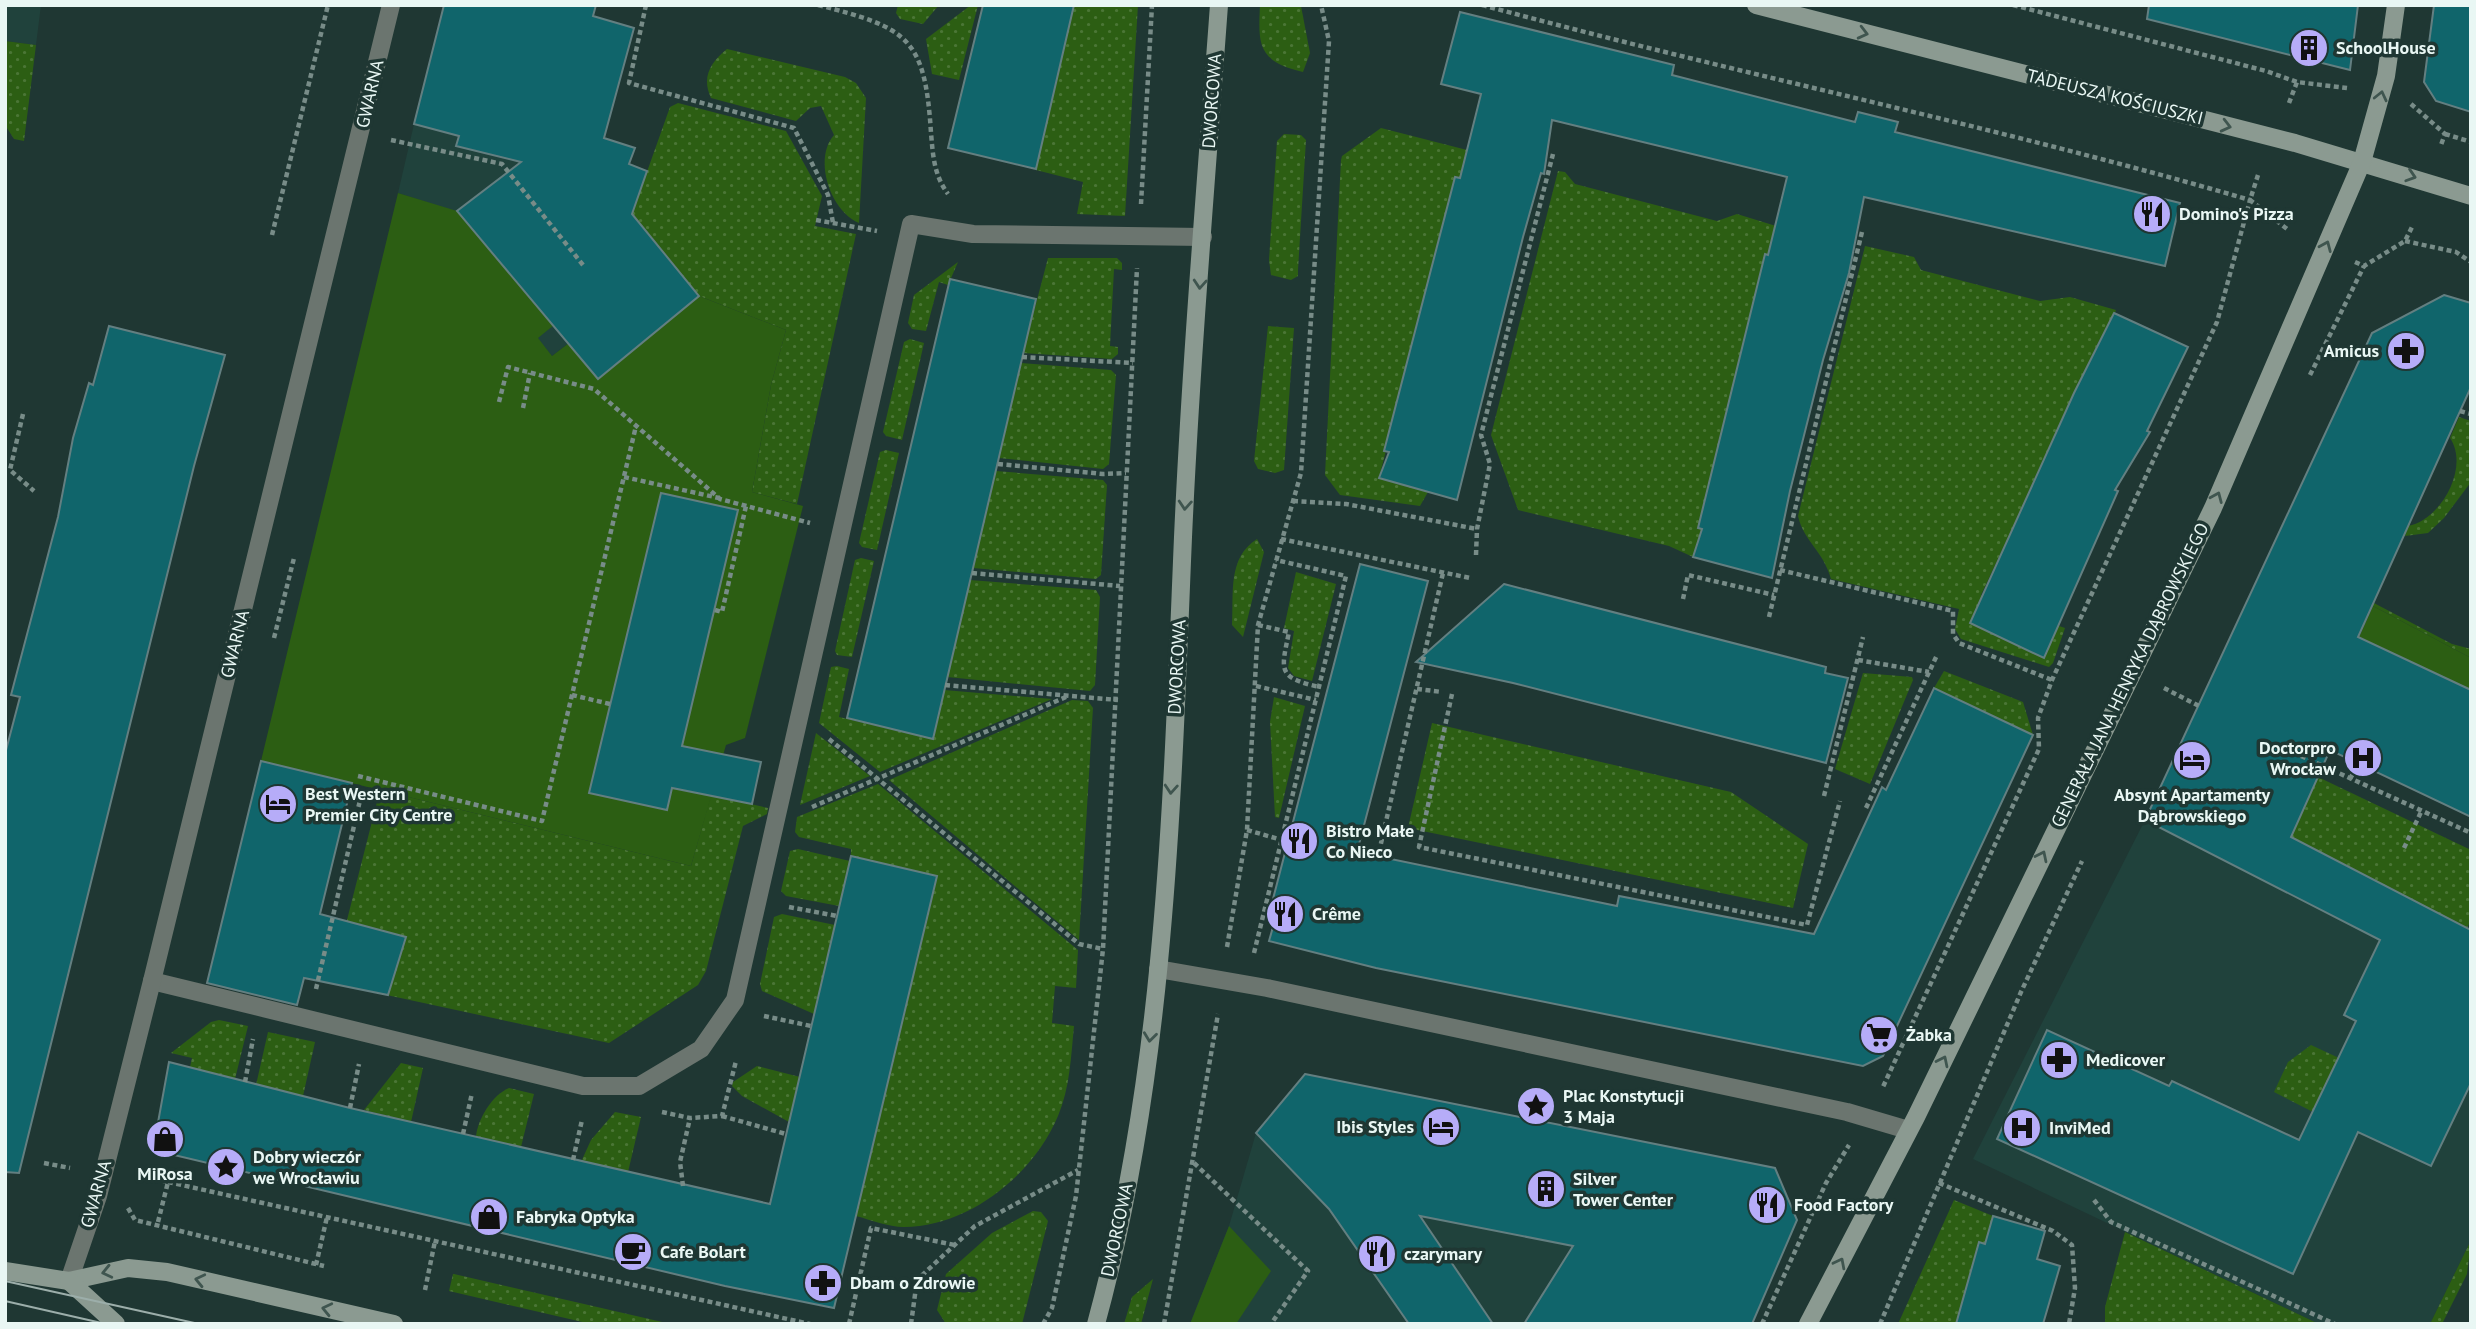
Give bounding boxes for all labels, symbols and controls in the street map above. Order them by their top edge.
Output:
one-way arrow [1857,25,1869,39]
building icon: SchoolHouse [2288,27,2330,69]
place label: SchoolHouse [2336,36,2436,59]
street label: DWORCOWA [1197,52,1226,149]
street label: GWARNA [351,57,389,130]
street label: TADEUSZA KOŚCIUSZKI [2025,63,2206,130]
one-way arrow [2373,90,2387,102]
one-way arrow [2219,118,2231,132]
one-way arrow [2405,168,2417,182]
restaurant icon: Domino's Pizza [2131,193,2173,235]
place label: Domino's Pizza [2179,202,2294,225]
one-way arrow [2317,241,2331,253]
one-way arrow [1193,279,1208,290]
pharmacy icon: Amicus [2385,330,2427,372]
place label: Amicus [2324,339,2379,362]
one-way arrow [2209,492,2223,504]
one-way arrow [1178,500,1193,511]
street label: GENERAŁA JANA HENRYKA DĄBROWSKIEGO [2046,519,2214,831]
street label: GWARNA [215,607,254,680]
street label: DWORCOWA [1163,619,1190,715]
place label: Doctorpro Wrocław [2259,736,2337,780]
hospital icon: Doctorpro Wrocław [2342,737,2384,779]
hotel icon: Absynt Apartamenty Dąbrowskiego [2171,739,2213,781]
place label: Best Western Premier City Centre [305,782,453,826]
hotel icon: Best Western Premier City Centre [257,783,299,825]
one-way arrow [1164,783,1179,794]
place label: Absynt Apartamenty Dąbrowskiego [2114,783,2270,827]
place label: Bistro Małe Co Nieco [1326,819,1414,863]
restaurant icon: Bistro Małe Co Nieco [1278,820,1320,862]
one-way arrow [2034,851,2048,863]
restaurant icon: Crême [1264,893,1306,935]
place label: Crême [1312,902,1361,925]
supermarket icon: Żabka [1858,1014,1900,1056]
place label: Żabka [1906,1023,1952,1046]
one-way arrow [1143,1031,1158,1043]
pharmacy icon: Medicover [2038,1039,2080,1081]
place label: Medicover [2086,1048,2166,1071]
one-way arrow [1935,1055,1949,1068]
place label: Plac Konstytucji 3 Maja [1563,1084,1684,1128]
place icon: Plac Konstytucji 3 Maja [1515,1085,1557,1127]
hotel icon: Ibis Styles [1420,1106,1462,1148]
hospital icon: InviMed [2001,1107,2043,1149]
place label: Ibis Styles [1336,1115,1414,1138]
place label: InviMed [2049,1116,2111,1139]
shop icon: MiRosa [144,1118,186,1160]
place label: Dobry wieczór we Wrocławiu [252,1145,362,1189]
place icon: Dobry wieczór we Wrocławiu [205,1146,247,1188]
street label: GWARNA [75,1157,116,1230]
place label: MiRosa [137,1162,193,1185]
place label: Silver Tower Center [1573,1167,1674,1211]
building icon: Silver Tower Center [1525,1168,1567,1210]
street label: DWORCOWA [1095,1181,1138,1279]
restaurant icon: Food Factory [1746,1184,1788,1226]
place label: Food Factory [1794,1193,1894,1216]
shop icon: Fabryka Optyka [468,1196,510,1238]
place label: Fabryka Optyka [516,1205,635,1228]
cafe icon: Cafe Bolart [612,1231,654,1273]
restaurant icon: czarymary [1356,1233,1398,1275]
place label: Cafe Bolart [660,1240,747,1263]
place label: czarymary [1404,1242,1482,1265]
one-way arrow [1831,1258,1845,1270]
pharmacy icon: Dbam o Zdrowie [802,1262,844,1304]
one-way arrow [102,1264,114,1279]
place label: Dbam o Zdrowie [850,1271,975,1294]
one-way arrow [194,1274,206,1288]
one-way arrow [321,1302,333,1317]

